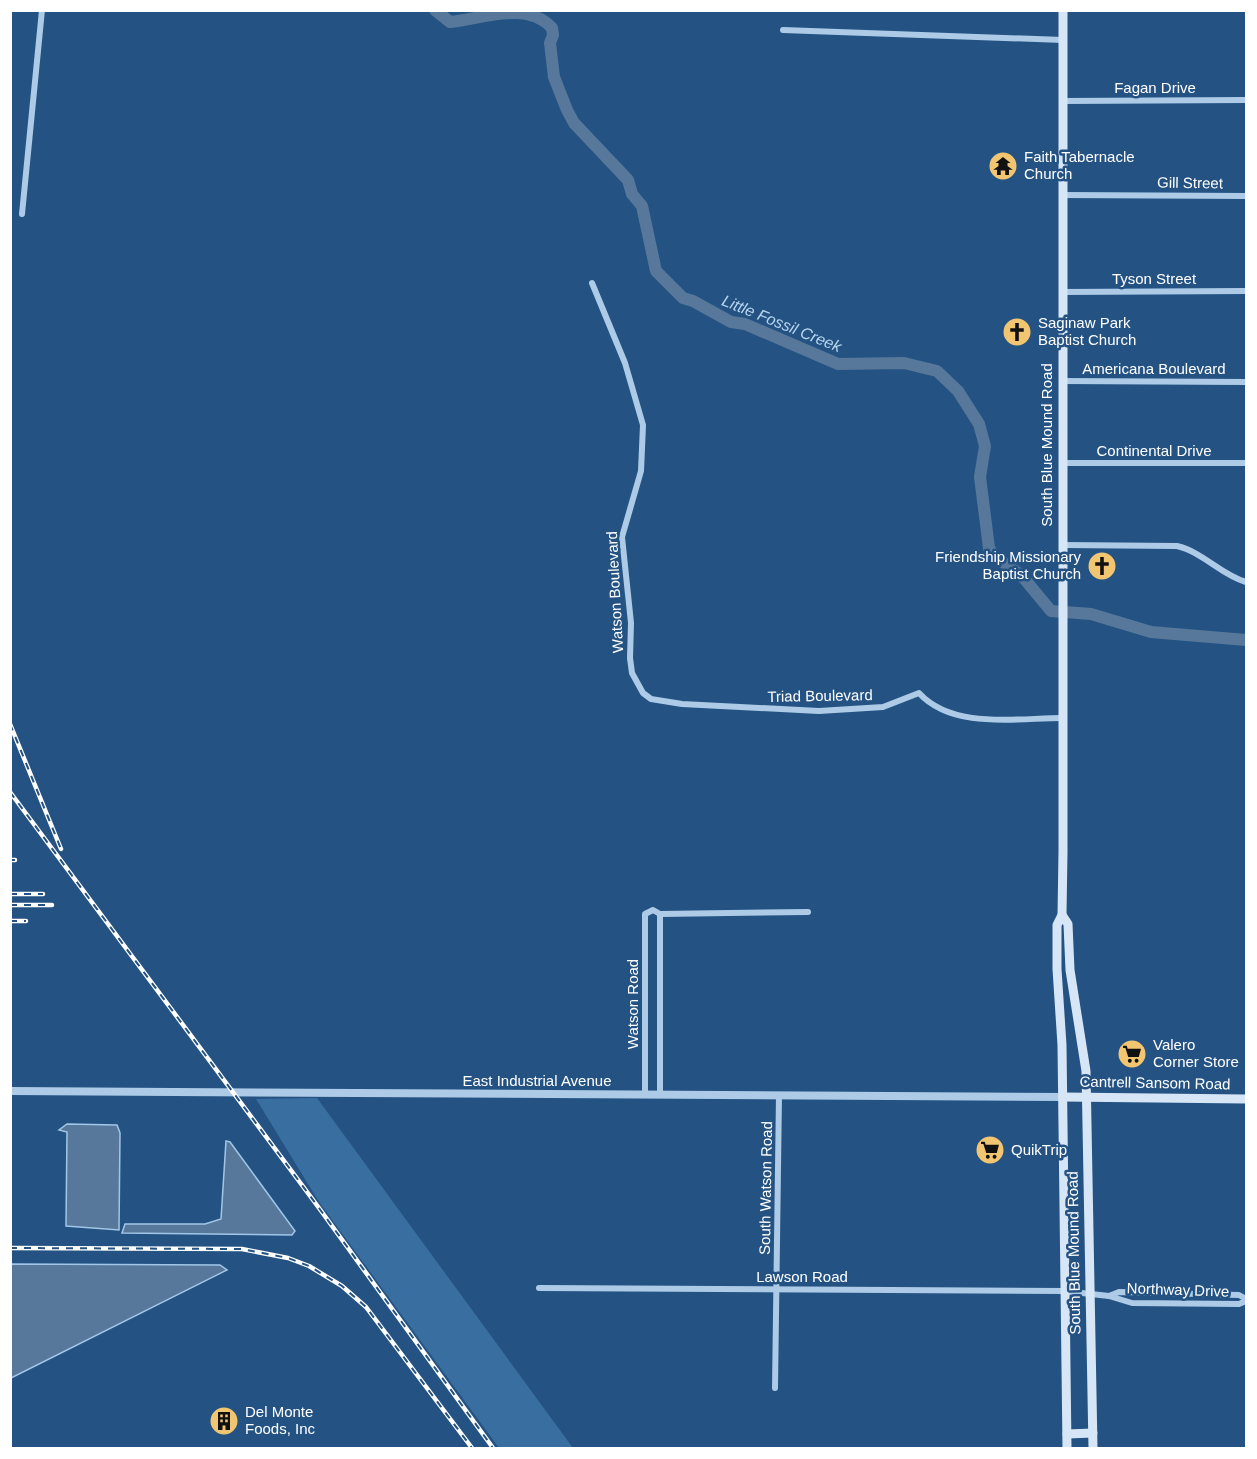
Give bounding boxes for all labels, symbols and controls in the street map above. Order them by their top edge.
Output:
street label: Fagan Drive [1114,79,1196,96]
place label: Faith Tabernacle Church [1024,148,1135,182]
temple icon: Faith Tabernacle Church [987,150,1019,182]
street label: Gill Street [1157,173,1224,192]
street label: Tyson Street [1112,270,1197,287]
water label: Little Fossil Creek [720,292,845,356]
place label: Saginaw Park Baptist Church [1038,314,1136,348]
church icon: Saginaw Park Baptist Church [1001,316,1033,348]
street label: Americana Boulevard [1082,360,1226,377]
street label: South Blue Mound Road [1038,363,1055,527]
street label: Continental Drive [1096,442,1212,459]
street label: Watson Boulevard [603,531,626,653]
place label: Friendship Missionary Baptist Church [935,548,1081,582]
church icon: Friendship Missionary Baptist Church [1086,550,1118,582]
street label: Triad Boulevard [767,686,873,705]
street label: Watson Road [624,959,641,1049]
place label: Valero Corner Store [1153,1036,1239,1070]
supermarket icon: Valero Corner Store [1116,1038,1148,1070]
street label: East Industrial Avenue [463,1072,612,1089]
street label: Cantrell Sansom Road [1079,1073,1231,1092]
street label: South Watson Road [756,1121,775,1255]
supermarket icon: QuikTrip [974,1134,1006,1166]
place label: QuikTrip [1011,1141,1067,1158]
street label: South Blue Mound Road [1064,1171,1083,1335]
street label: Lawson Road [756,1268,848,1285]
street label: Northway Drive [1126,1279,1230,1300]
place label: Del Monte Foods, Inc [245,1403,316,1437]
building icon: Del Monte Foods, Inc [208,1405,240,1437]

